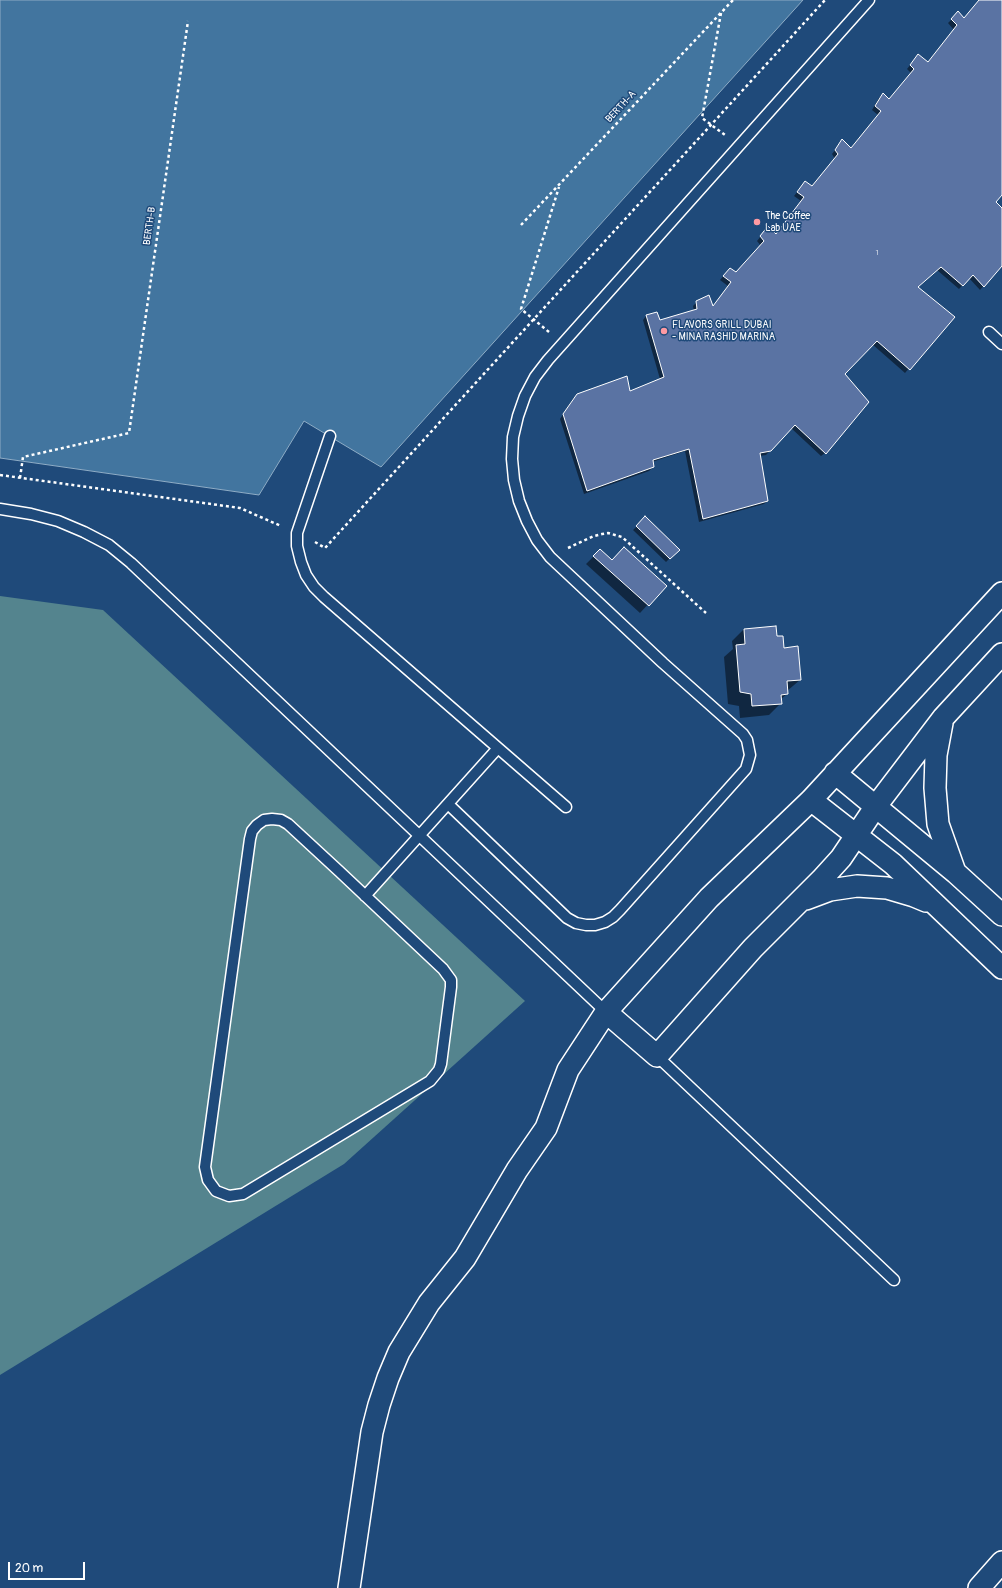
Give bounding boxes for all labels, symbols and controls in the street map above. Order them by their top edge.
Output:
street label: BERTH-A [603,89,639,125]
street label: BERTH-B [141,206,159,246]
place label: The Coffee Lab UAE [765,210,810,234]
marker: The Coffee Lab UAE [752,217,762,227]
house number: 1 [875,248,879,258]
place label: FLAVORS GRILL DUBAI - MINA RASHID MARINA [672,319,775,342]
marker: FLAVORS GRILL DUBAI - MINA RASHID MARINA [659,326,669,336]
scale bar [10,1554,87,1580]
text: 20 m [15,1561,43,1576]

